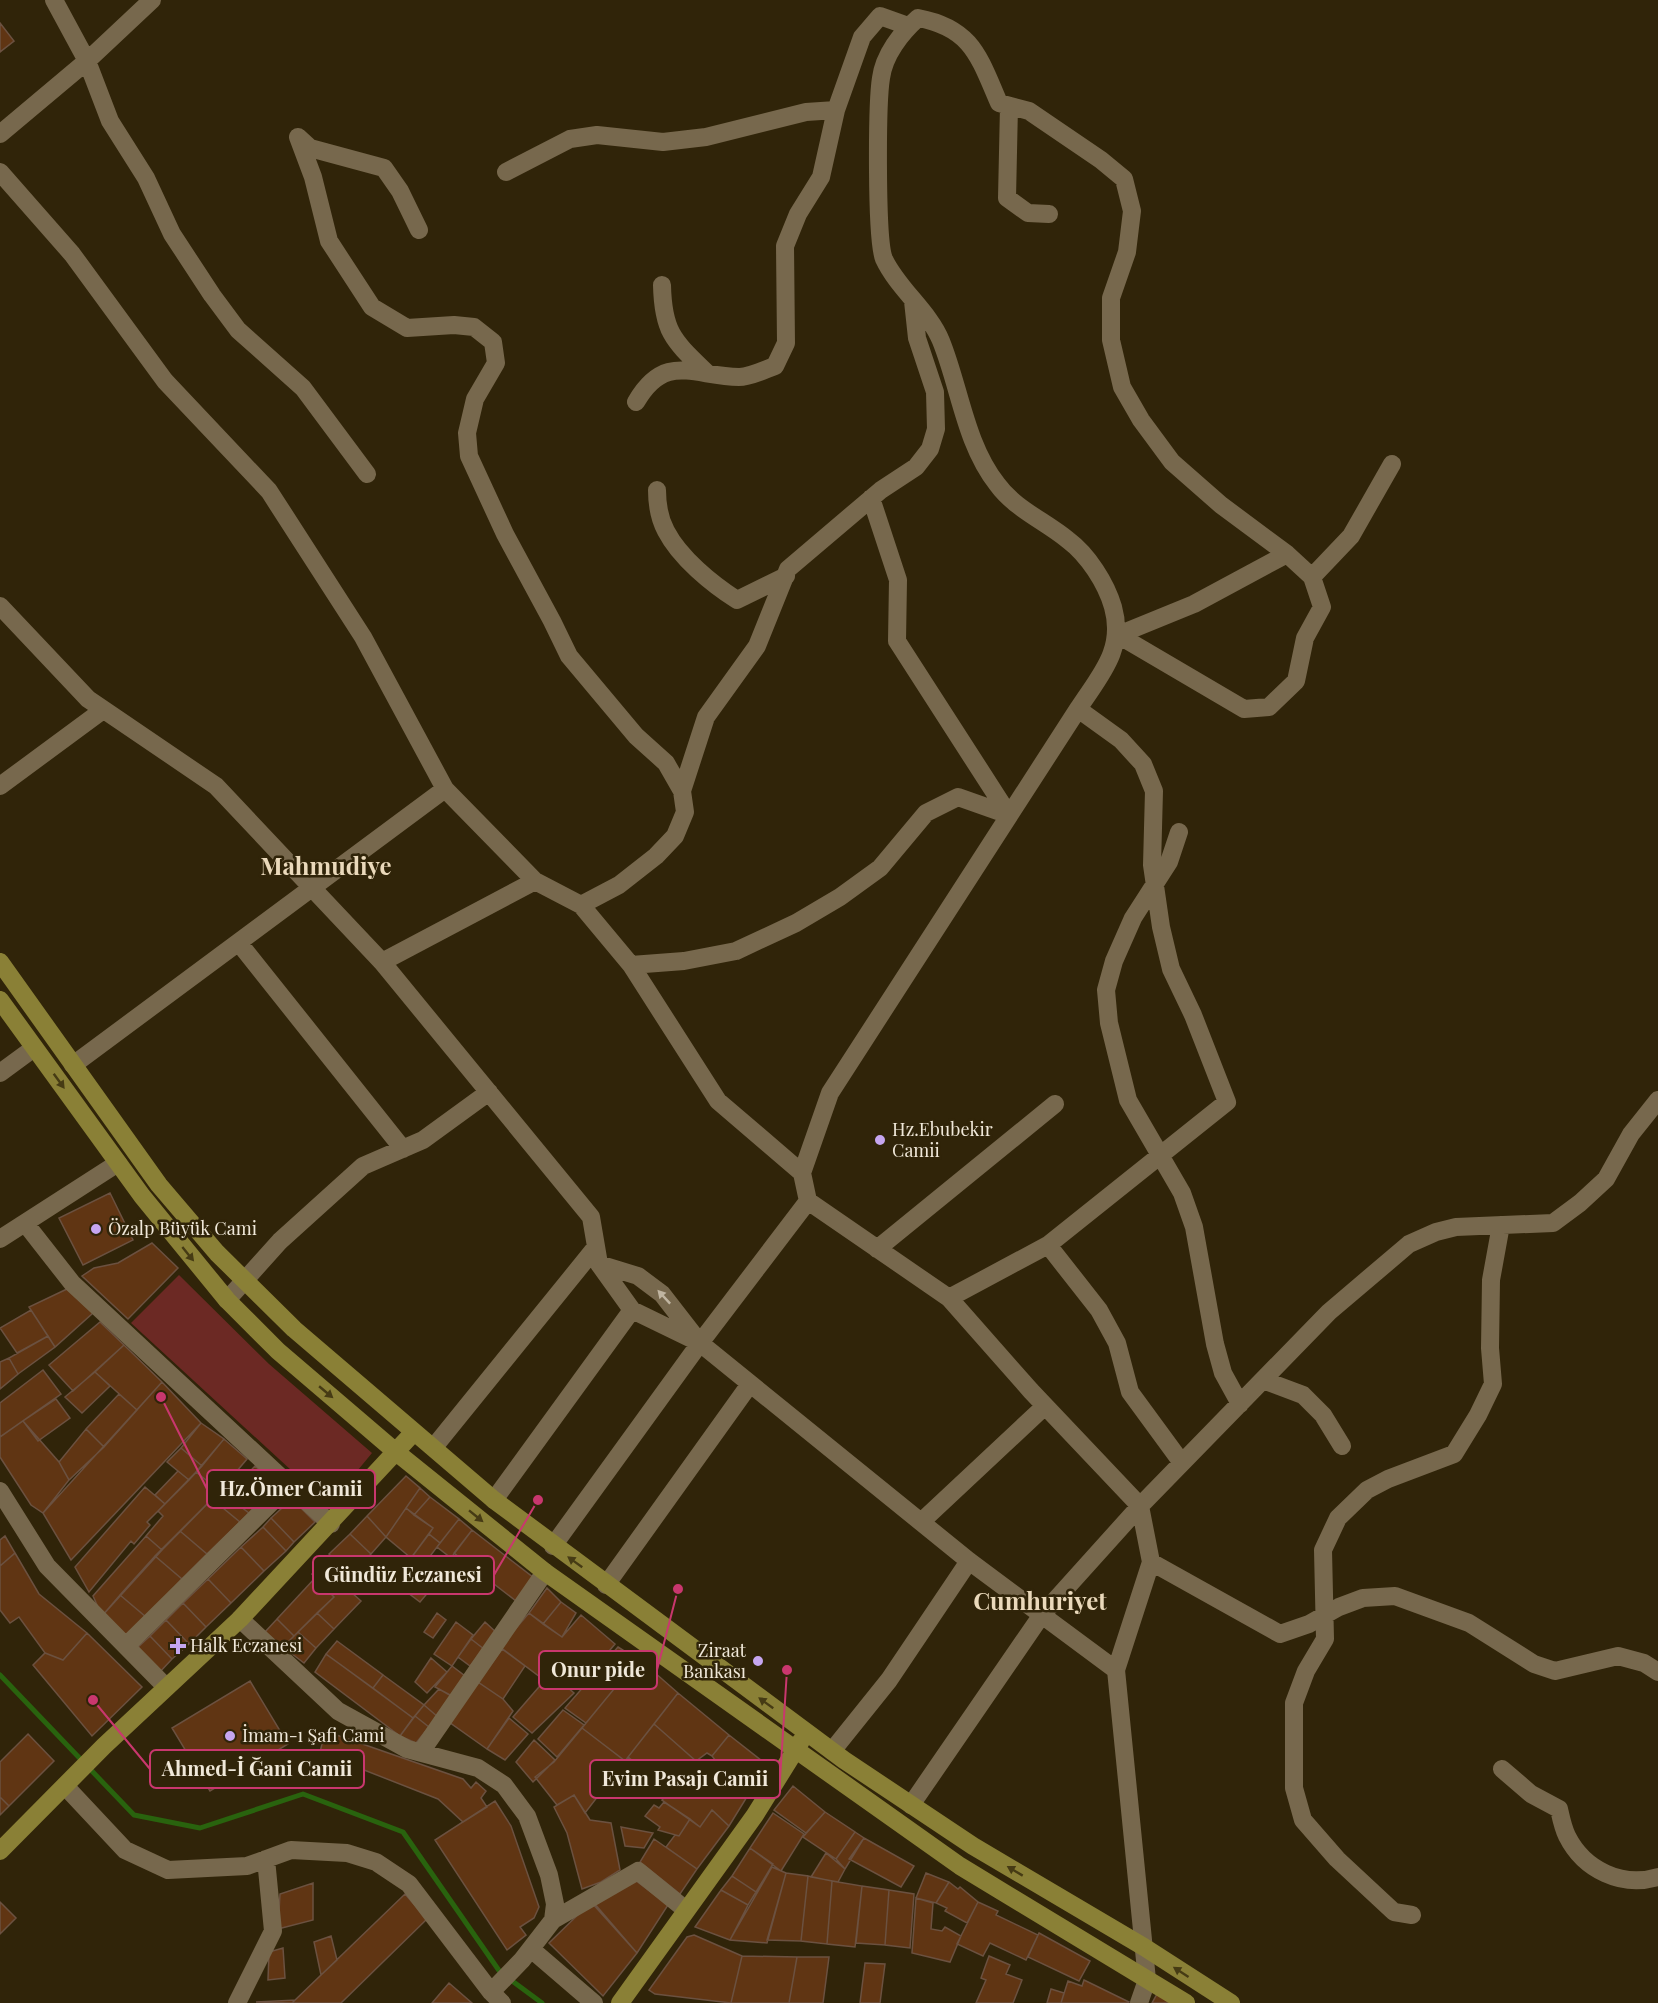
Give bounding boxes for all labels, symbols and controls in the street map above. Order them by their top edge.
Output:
district label: Mahmudiye [260,849,392,881]
one-way arrow [53,1073,65,1089]
place label: Hz.Ebubekir Camii [892,1117,993,1162]
marker: Hz.Ebubekir Camii [873,1133,887,1147]
place label: Özalp Büyük Cami [108,1216,257,1240]
marker: Özalp Büyük Cami [89,1222,103,1236]
one-way arrow [182,1246,195,1262]
one-way arrow [657,1291,671,1305]
one-way arrow [318,1385,333,1398]
callout: Hz.Ömer Camii [207,1470,375,1508]
text: Hz.Ömer Camii [219,1474,363,1501]
one-way arrow [468,1509,484,1522]
callout: Gündüz Eczanesi [313,1556,494,1594]
one-way arrow [568,1557,583,1569]
text: Gündüz Eczanesi [324,1560,482,1587]
district label: Cumhuriyet [973,1584,1107,1616]
place label: Halk Eczanesi [190,1633,302,1657]
place label: Ziraat Bankası [683,1638,747,1683]
marker: Halk Eczanesi [171,1639,185,1653]
callout: Onur pide [539,1651,657,1689]
marker: Ziraat Bankası [751,1654,765,1668]
text: Onur pide [551,1655,645,1682]
one-way arrow [759,1697,775,1709]
place label: İmam-ı Şafi Cami [242,1723,385,1747]
marker: İmam-ı Şafi Cami [223,1729,237,1743]
callout: Ahmed-İ Ğani Camii [150,1750,364,1788]
text: Ahmed-İ Ğani Camii [161,1754,352,1781]
callout: Evim Pasajı Camii [590,1760,780,1798]
text: Evim Pasajı Camii [602,1764,768,1791]
one-way arrow [1007,1865,1023,1876]
one-way arrow [1173,1967,1189,1978]

